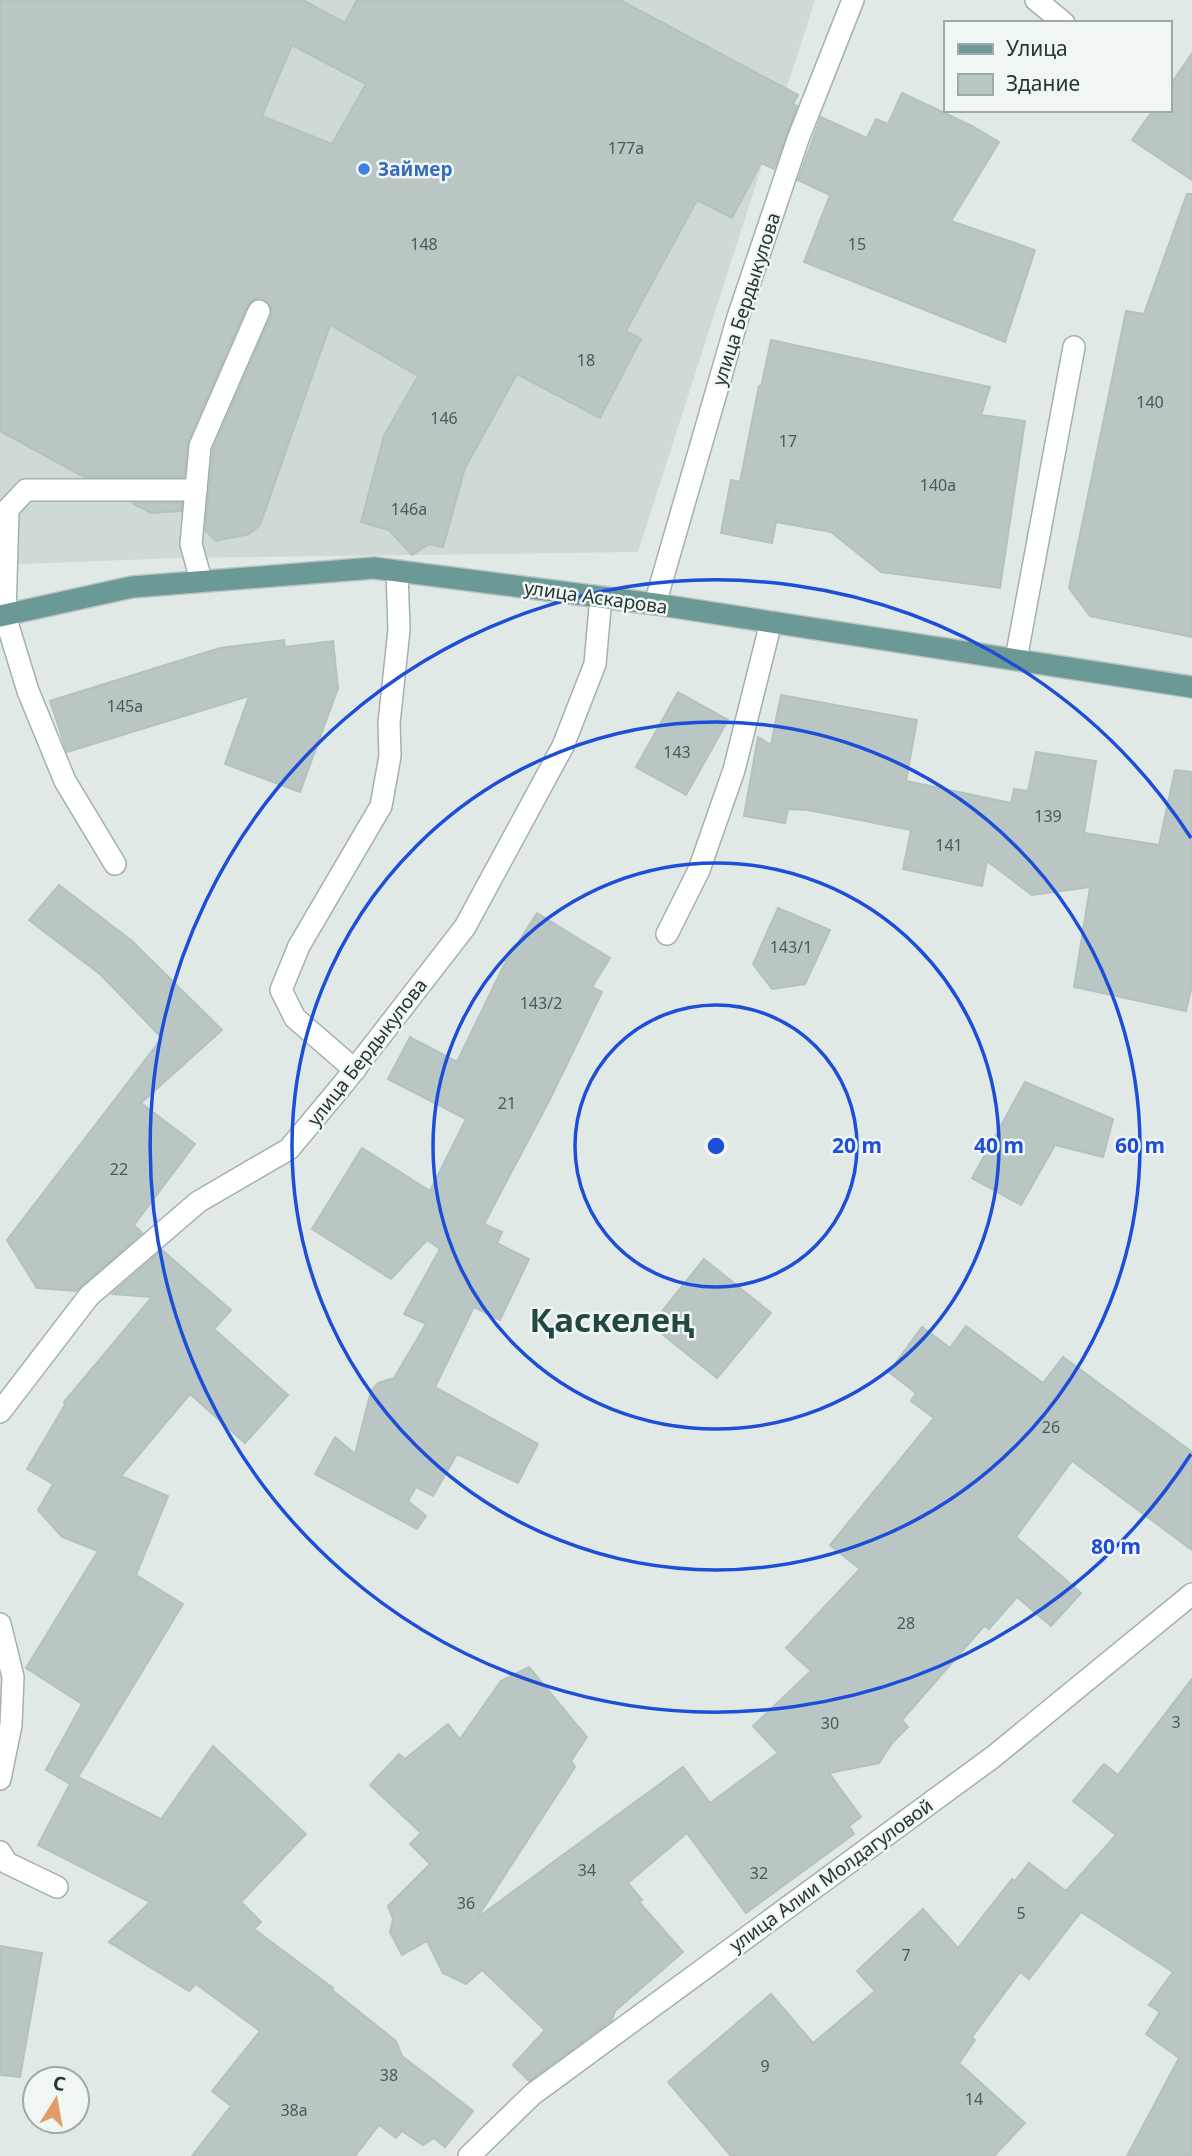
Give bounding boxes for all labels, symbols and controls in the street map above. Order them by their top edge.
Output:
legend [944,21,1171,112]
text: Улица [1006,34,1068,62]
text: Здание [1006,69,1080,97]
house number: 177а [608,137,644,159]
place label: Займер [378,156,452,182]
marker: Займер [356,161,372,177]
street label: улица Бердыкулова [706,209,786,389]
house number: 148 [410,233,438,255]
house number: 15 [848,233,866,255]
house number: 18 [577,349,595,371]
house number: 140 [1136,391,1164,413]
house number: 146 [430,407,458,429]
house number: 17 [779,430,797,452]
house number: 140а [920,474,956,496]
house number: 146а [391,498,427,520]
street label: улица Аскарова [523,574,669,620]
house number: 145а [107,695,143,717]
house number: 143 [663,741,691,763]
house number: 139 [1034,805,1062,827]
house number: 141 [935,834,963,856]
house number: 143/1 [770,936,812,958]
street label: улица Бердыкулова [301,973,433,1131]
house number: 143/2 [520,992,562,1014]
house number: 21 [498,1092,516,1114]
text: 20 m [832,1131,882,1159]
text: 40 m [974,1131,1024,1159]
text: 60 m [1115,1131,1165,1159]
centre of rings [704,1134,728,1158]
house number: 22 [110,1158,128,1180]
district label: Қаскелең [529,1297,695,1342]
house number: 26 [1042,1416,1060,1438]
text: 80 m [1091,1532,1141,1560]
house number: 28 [897,1612,915,1634]
house number: 3 [1171,1711,1181,1733]
house number: 30 [821,1712,839,1734]
street label: улица Алии Молдагуловой [724,1792,938,1958]
house number: 34 [578,1859,596,1881]
house number: 32 [750,1862,768,1884]
house number: 36 [457,1892,475,1914]
house number: 5 [1016,1902,1026,1924]
house number: 7 [901,1944,911,1966]
house number: 9 [760,2055,770,2077]
house number: 38 [380,2064,398,2086]
north arrow [21,2065,91,2135]
text: С [51,2069,68,2097]
house number: 14 [965,2088,983,2110]
house number: 38а [280,2099,308,2121]

